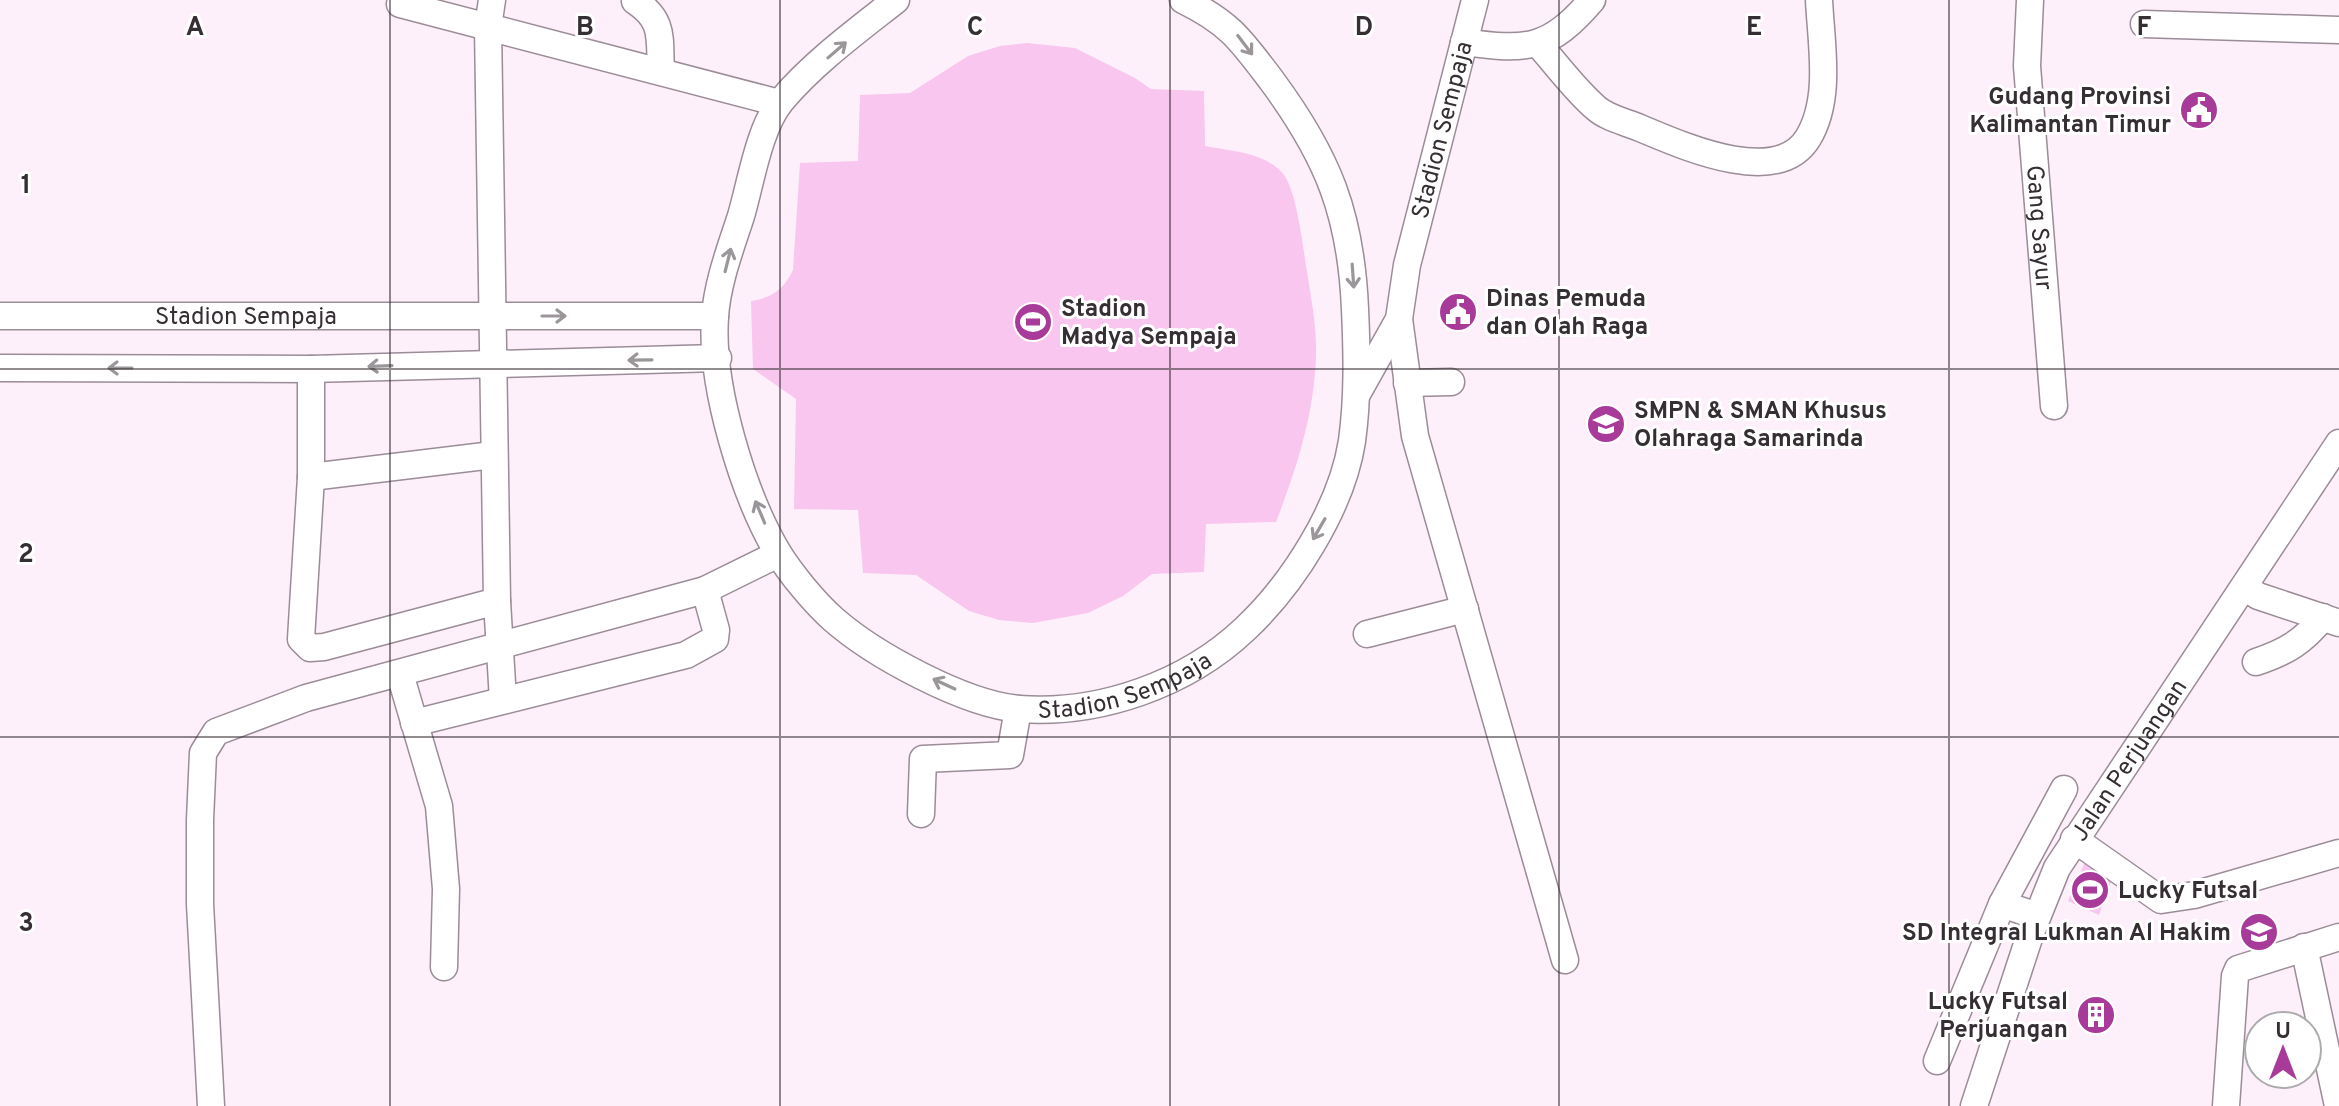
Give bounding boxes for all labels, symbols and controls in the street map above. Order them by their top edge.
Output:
text: A [186,12,204,45]
text: B [576,12,594,45]
text: C [967,12,983,45]
text: D [1355,12,1373,45]
text: E [1746,12,1762,45]
text: F [2137,12,2152,45]
one-way arrow [1236,34,1253,55]
street label: Stadion Sempaja [1406,39,1481,222]
one-way arrow [826,41,846,59]
place label: Gudang Provinsi Kalimantan Timur [1970,83,2171,141]
public building icon: Gudang Provinsi Kalimantan Timur [2178,89,2220,131]
street label: Gang Sayur [2018,164,2058,291]
text: 1 [21,170,31,203]
one-way arrow [721,248,736,274]
one-way arrow [1346,262,1361,289]
place label: Dinas Pemuda dan Olah Raga [1486,285,1648,343]
public building icon: Dinas Pemuda dan Olah Raga [1437,291,1479,333]
place label: Stadion Madya Sempaja [1061,295,1237,353]
sports icon: Stadion Madya Sempaja [1012,301,1054,343]
street label: Stadion Sempaja [155,303,337,333]
one-way arrow [540,308,567,324]
one-way arrow [627,352,654,368]
one-way arrow [367,359,394,374]
one-way arrow [107,360,134,376]
place label: SMPN & SMAN Khusus Olahraga Samarinda [1634,397,1887,455]
school or university icon: SMPN & SMAN Khusus Olahraga Samarinda [1585,403,1627,445]
one-way arrow [752,500,767,525]
one-way arrow [1311,517,1326,541]
text: 2 [18,539,34,572]
street label: Stadion Sempaja [1037,647,1218,727]
street label: Jalan Perjuangan [2066,674,2195,848]
one-way arrow [932,676,956,691]
sports icon: Lucky Futsal [2069,869,2111,911]
place label: Lucky Futsal [2118,877,2258,907]
text: 3 [18,908,34,941]
school or university icon: SD Integral Lukman Al Hakim [2238,911,2280,953]
place label: SD Integral Lukman Al Hakim [1902,919,2231,949]
place label: Lucky Futsal Perjuangan [1928,988,2068,1046]
building icon: Lucky Futsal Perjuangan [2075,994,2117,1036]
north arrow [2243,1010,2323,1090]
text: U [2275,1019,2291,1046]

